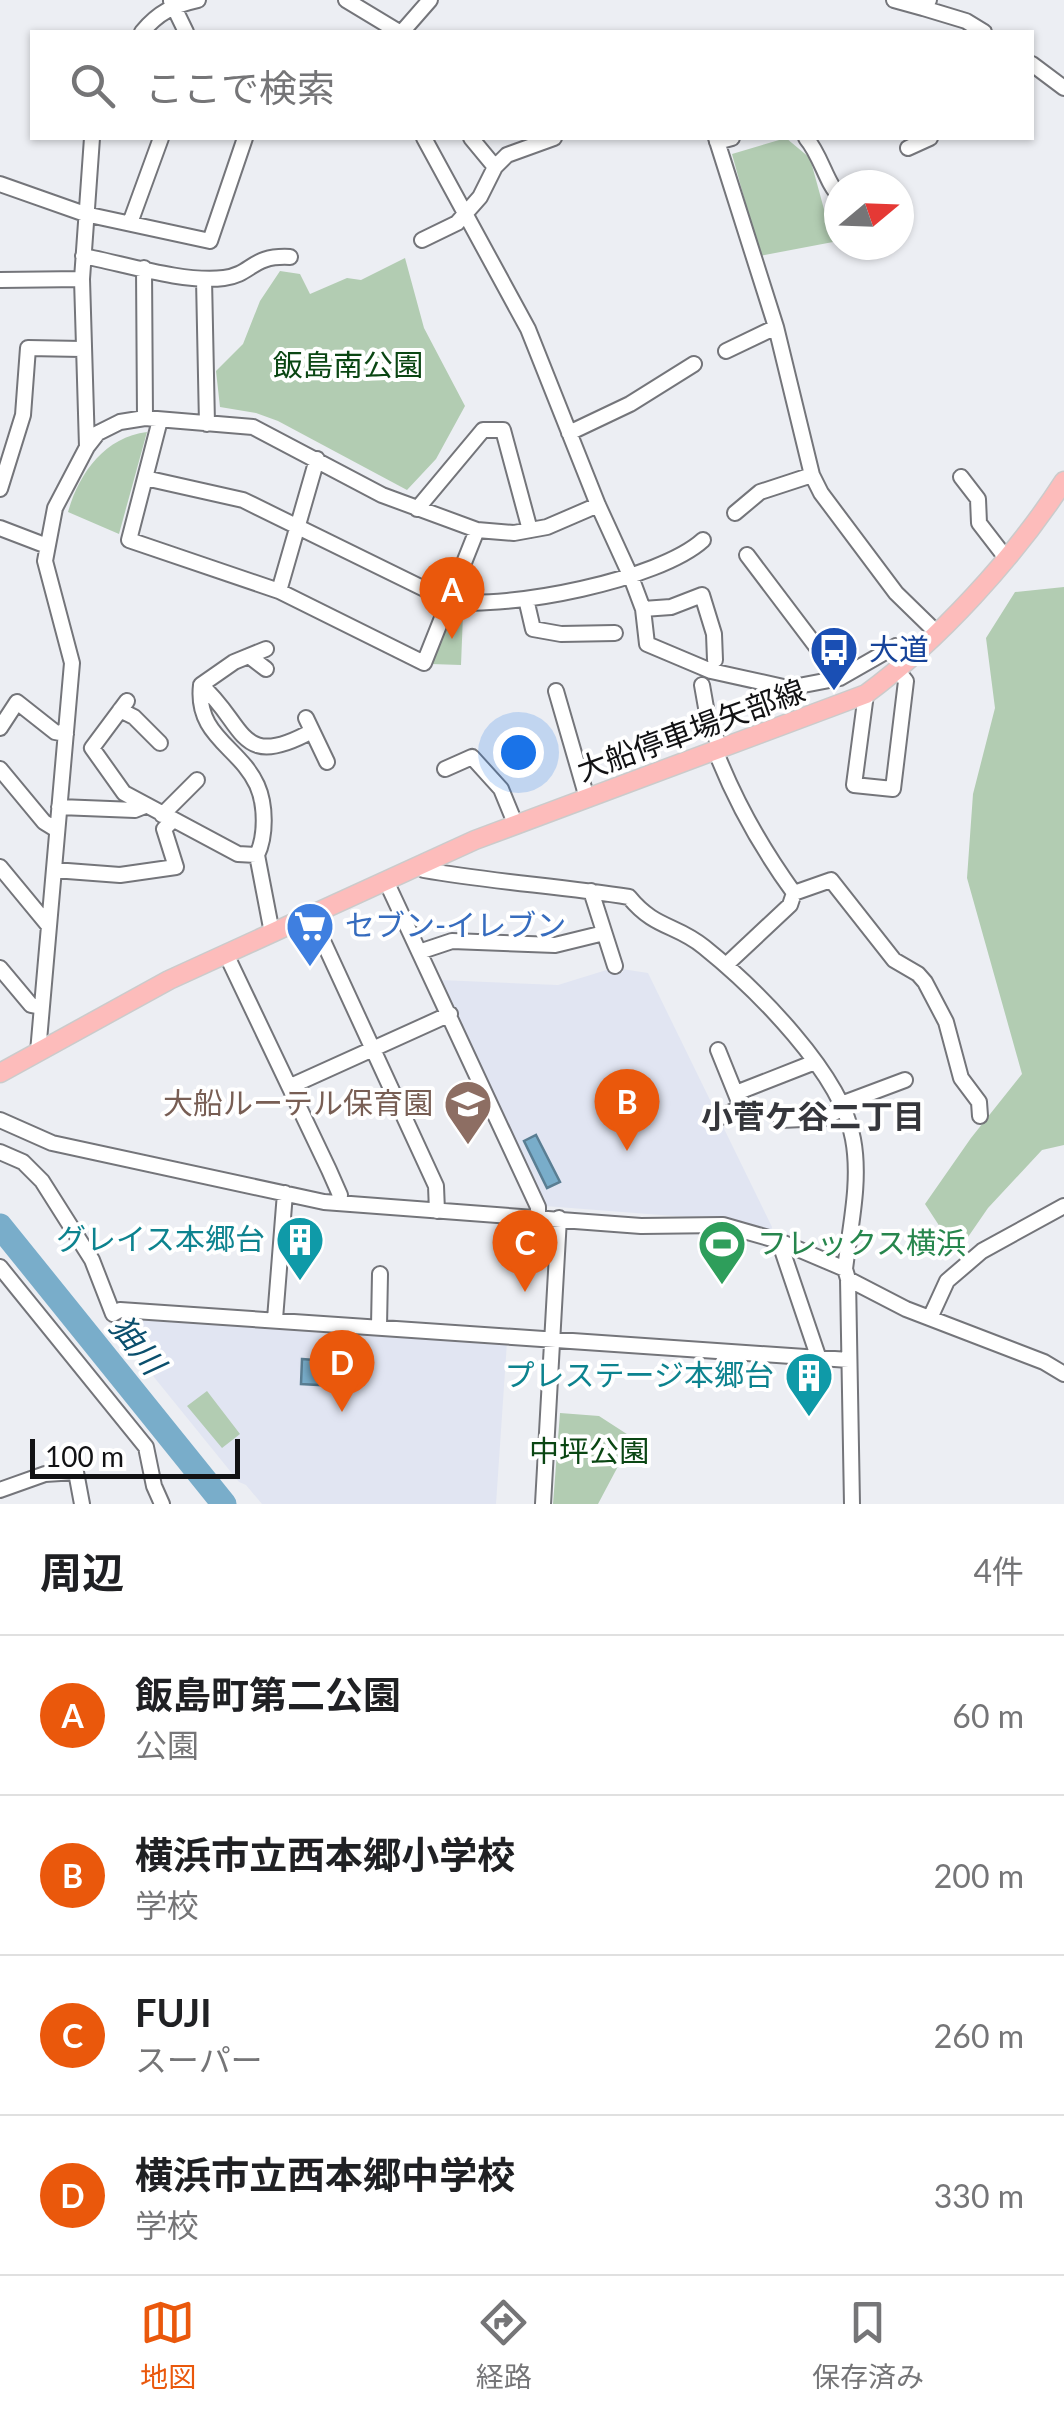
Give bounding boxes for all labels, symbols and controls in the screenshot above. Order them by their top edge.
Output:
search box [30,30,1034,140]
icon: search [65,58,120,113]
text: ここで検索 [145,64,335,110]
north arrow [824,170,914,260]
park label: 飯島南公園 [273,346,423,382]
pin: A [420,556,484,639]
bus stop icon: 大道 [808,624,860,692]
place label: 大道 [869,630,929,666]
street label: 大船停車場矢部線 [571,671,809,787]
your location [493,727,544,778]
supermarket icon: セブン-イレブン [284,900,336,968]
place label: セブン-イレブン [345,906,566,942]
pin: B [594,1068,660,1151]
school or university icon: 大船ルーテル保育園 [442,1078,494,1146]
place label: 大船ルーテル保育園 [163,1084,433,1120]
district label: 小菅ケ谷二丁目 [701,1096,925,1135]
pin: C [492,1210,558,1292]
building icon: グレイス本郷台 [274,1214,326,1282]
sports icon: フレックス横浜 [696,1218,748,1286]
place label: グレイス本郷台 [56,1220,265,1256]
place label: フレックス横浜 [757,1224,966,1260]
water label: 㹨川 [103,1307,175,1384]
pin: D [310,1330,374,1412]
building icon: プレステージ本郷台 [783,1350,835,1418]
place label: プレステージ本郷台 [505,1356,774,1392]
park label: 中坪公園 [529,1432,649,1468]
scale bar [30,1434,240,1478]
text: 100 m [45,1439,124,1473]
text: 周辺 [40,1547,124,1597]
text: 4件 [973,1551,1024,1590]
text: 飯島町第二公園 [135,1671,401,1717]
text: A [61,1696,84,1735]
text: 60 m [952,1696,1024,1735]
text: 公園 [135,1725,199,1764]
text: 横浜市立西本郷小学校 [135,1831,515,1877]
text: B [62,1856,83,1895]
text: 200 m [934,1856,1024,1895]
text: 学校 [135,1885,199,1924]
text: FUJI [135,1989,211,2035]
text: C [62,2016,83,2055]
text: 260 m [934,2016,1024,2055]
text: スーパー [135,2040,263,2079]
text: 横浜市立西本郷中学校 [135,2151,515,2197]
text: D [60,2176,85,2215]
text: 330 m [934,2176,1024,2215]
text: 学校 [135,2205,199,2244]
tab: 地図 [140,2295,196,2395]
tab: 経路 [476,2295,532,2395]
tab: 保存済み [812,2295,924,2395]

